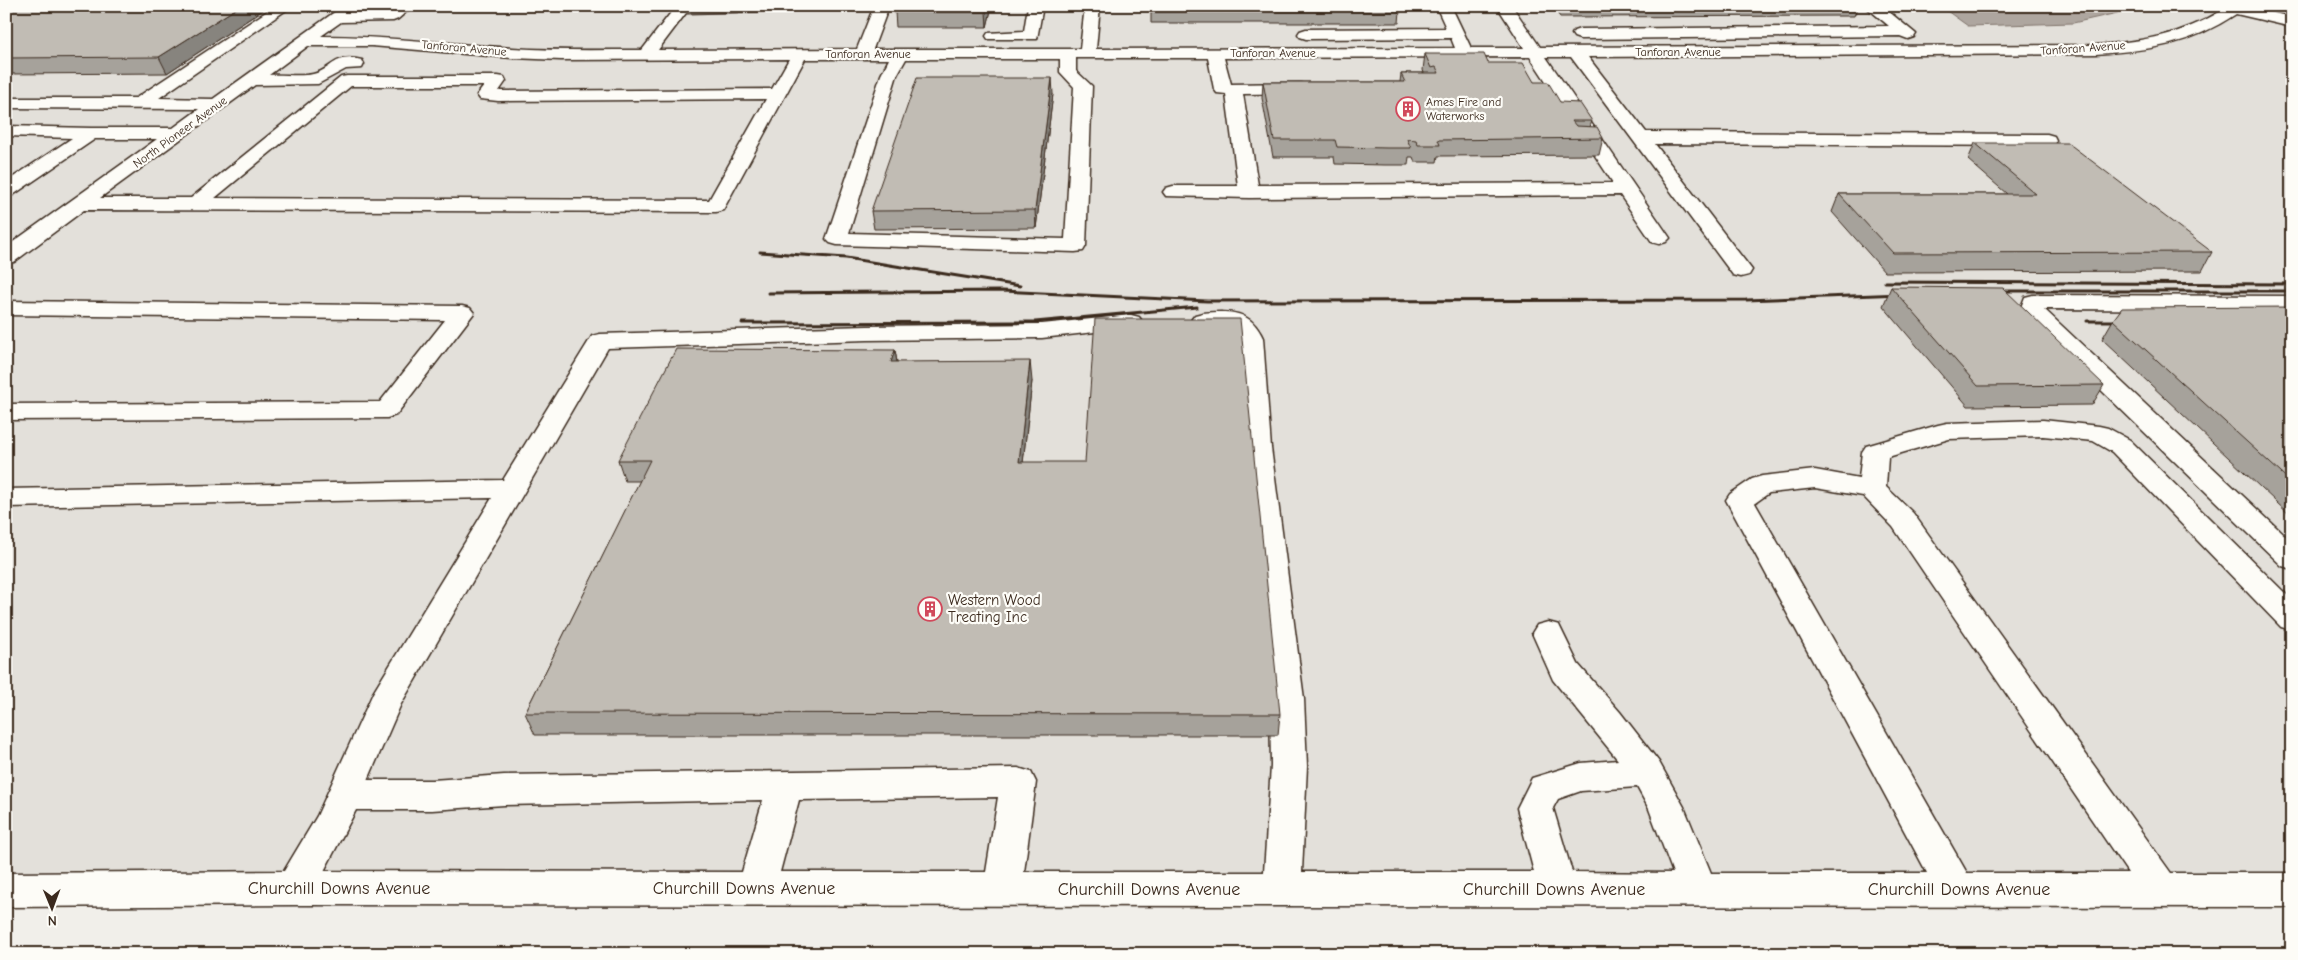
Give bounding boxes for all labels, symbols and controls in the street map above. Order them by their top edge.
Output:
street label: Tanforan Avenue [421,37,507,59]
street label: Tanforan Avenue [2040,38,2126,58]
street label: Tanforan Avenue [1635,45,1721,59]
street label: Tanforan Avenue [1230,46,1316,60]
street label: Tanforan Avenue [825,47,911,61]
street label: North Pioneer Avenue [130,93,230,171]
place label: Ames Fire and Waterworks [1426,95,1501,123]
building icon: Ames Fire and Waterworks [1395,96,1421,122]
place label: Western Wood Treating Inc [948,591,1041,626]
building icon: Western Wood Treating Inc [917,596,943,622]
street label: Churchill Downs Avenue [248,878,430,899]
street label: Churchill Downs Avenue [653,878,835,899]
street label: Churchill Downs Avenue [1058,879,1240,900]
street label: Churchill Downs Avenue [1463,879,1645,900]
street label: Churchill Downs Avenue [1868,879,2050,900]
north arrow [28,882,78,932]
text: N [48,912,57,929]

